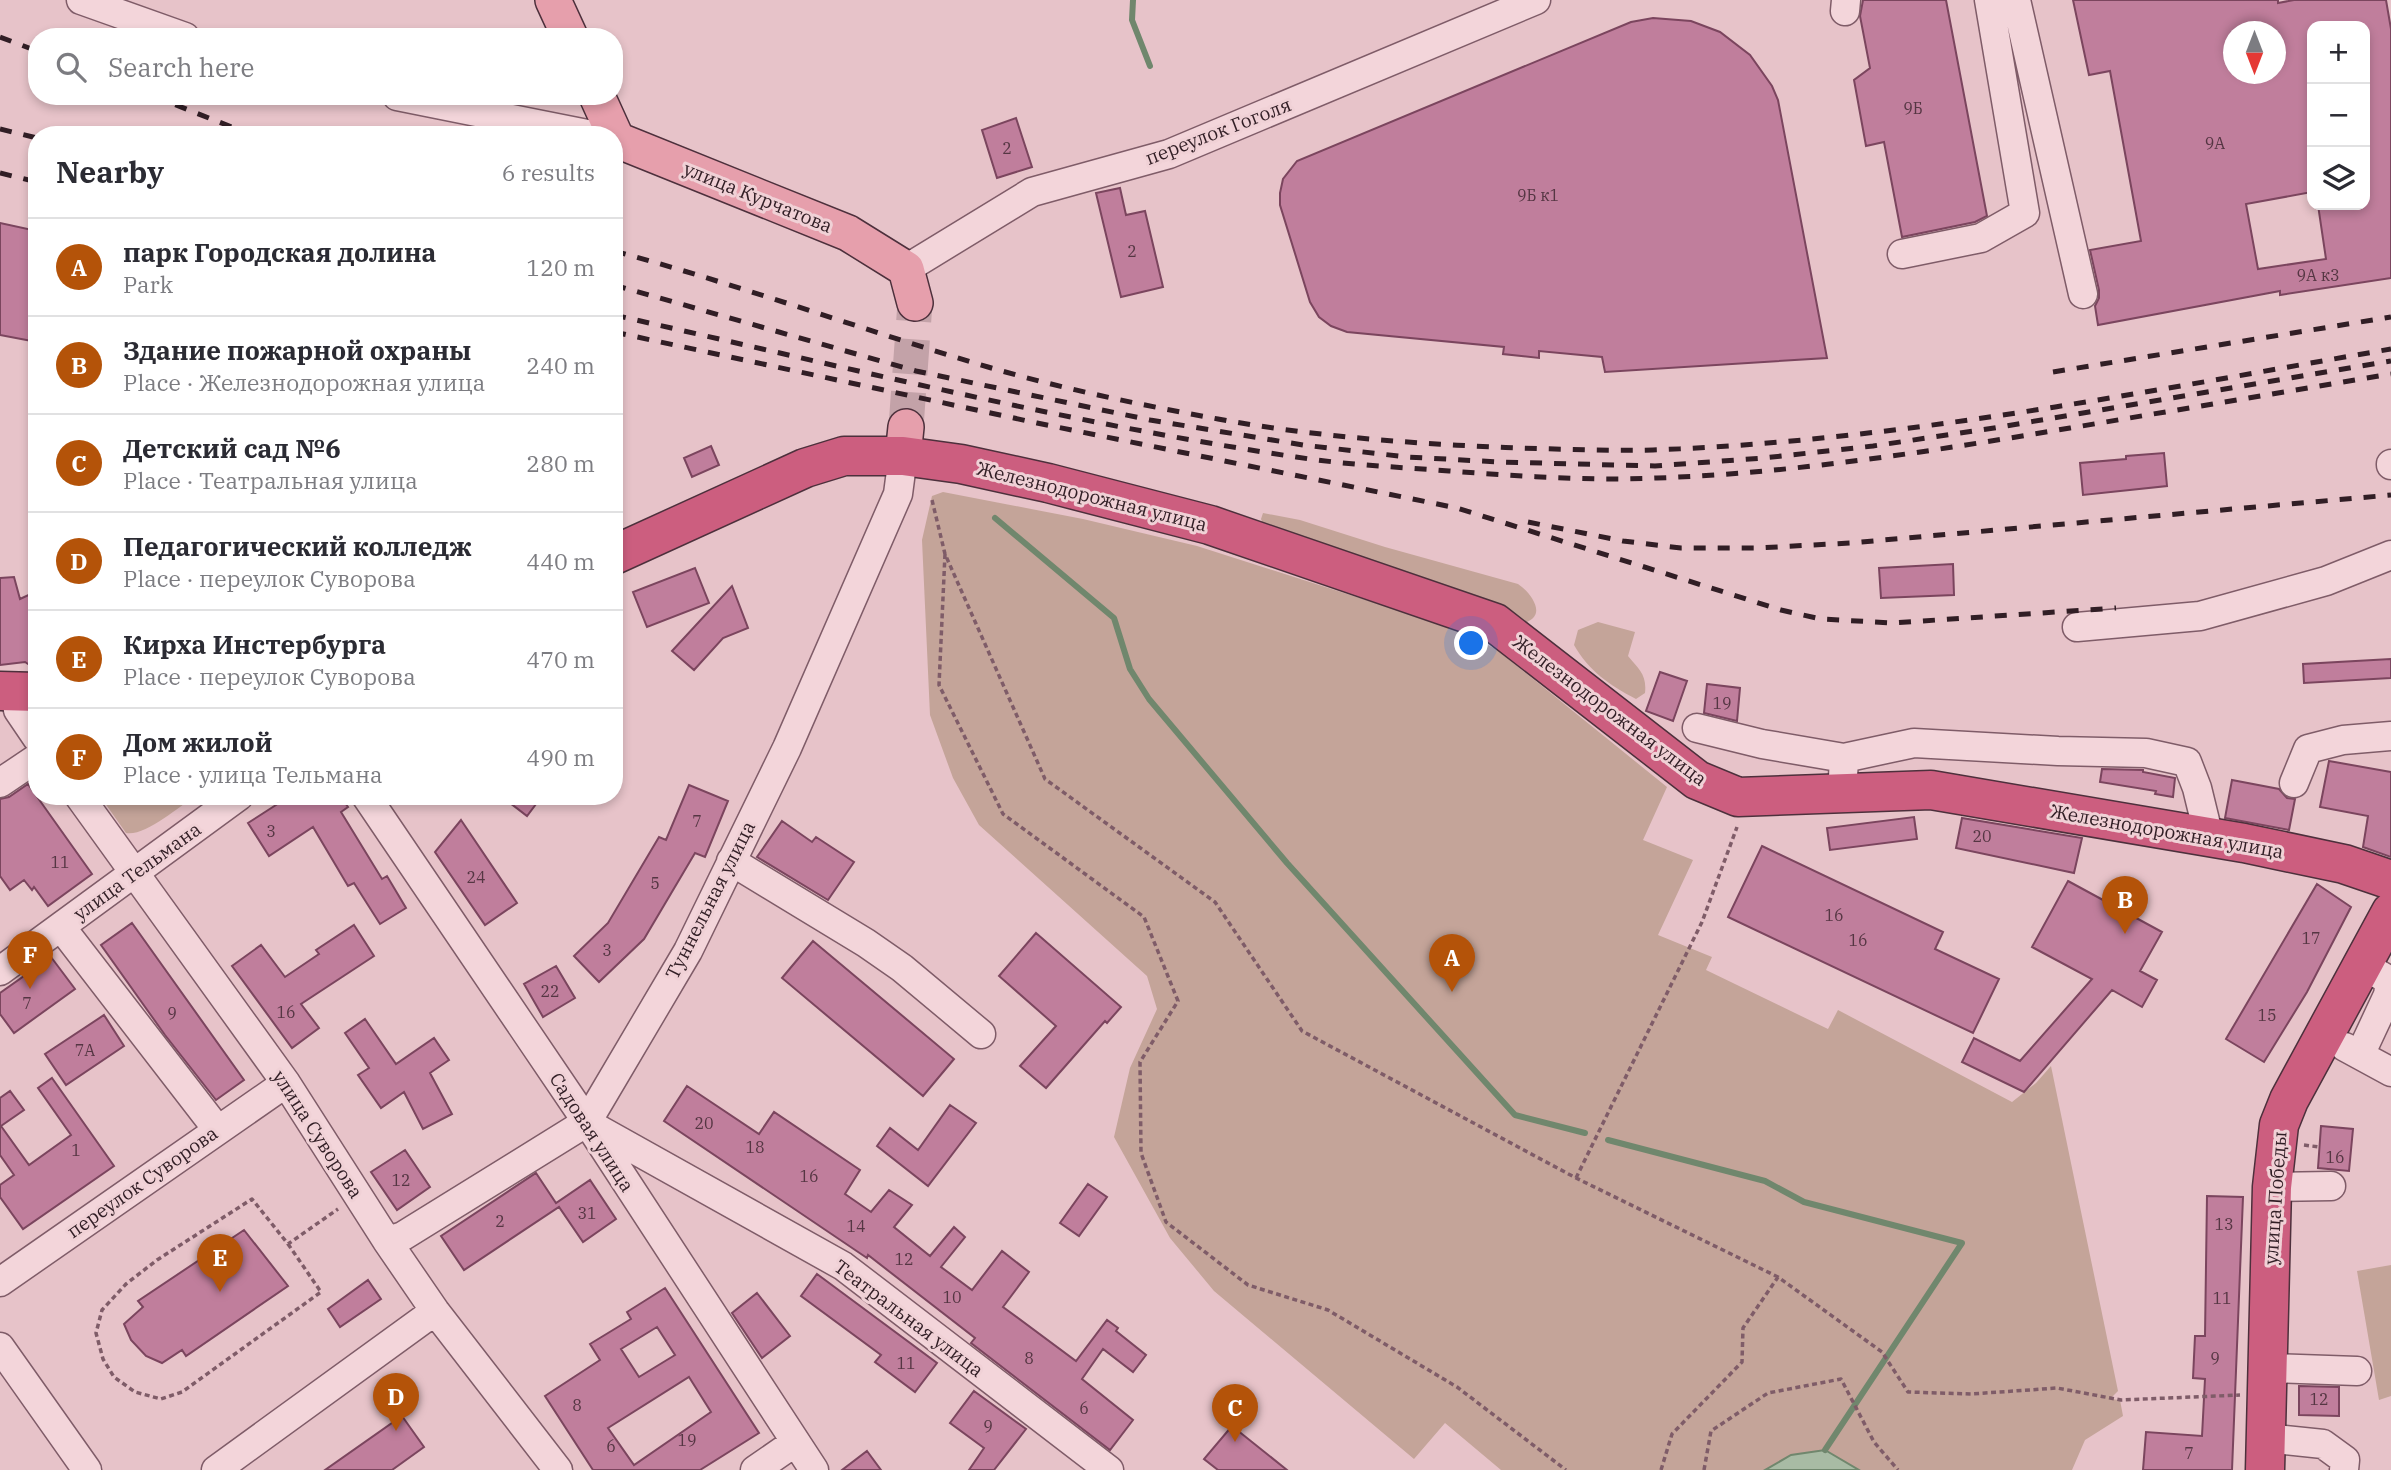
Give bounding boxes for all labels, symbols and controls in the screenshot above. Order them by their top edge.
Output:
north arrow [2223,21,2286,84]
map controls [2307,21,2370,210]
button: + [2307,21,2370,84]
search box [28,28,623,105]
icon: search [52,48,90,86]
text: Search here [108,50,254,84]
button: − [2307,84,2370,147]
street label: переулок Гоголя [1142,92,1294,170]
house number: 9Б [1903,98,1923,118]
house number: 9А [2205,133,2225,153]
house number: 2 [1002,138,1012,158]
button: layers [2307,147,2370,210]
text: Nearby [56,152,164,191]
street label: улица Курчатова [680,156,836,238]
text: 6 results [502,157,595,187]
house number: 9Б к1 [1517,185,1559,205]
text: парк Городская долина [123,235,436,269]
house number: 2 [1127,241,1137,261]
text: A [71,252,87,282]
text: 120 m [526,252,595,282]
house number: 9А к3 [2296,265,2340,285]
text: Park [123,269,173,299]
text: Здание пожарной охраны [123,333,471,367]
text: B [71,350,87,380]
text: 240 m [526,350,595,380]
text: Place · Железнодорожная улица [123,367,485,397]
text: Детский сад №6 [123,431,341,465]
text: C [71,448,87,478]
text: 280 m [526,448,595,478]
street label: Железнодорожная улица [974,456,1210,536]
text: Place · Театральная улица [123,465,418,495]
text: Педагогический колледж [123,529,472,563]
text: D [70,546,88,576]
text: 440 m [526,546,595,576]
text: Place · переулок Суворова [123,563,416,593]
your location [1454,626,1488,660]
text: Кирха Инстербурга [123,627,386,661]
street label: Железнодорожная улица [1508,629,1712,791]
text: E [71,644,87,674]
text: 470 m [526,644,595,674]
text: Place · переулок Суворова [123,661,416,691]
house number: 19 [1712,693,1732,713]
text: Дом жилой [123,725,273,759]
text: F [72,742,86,772]
text: 490 m [526,742,595,772]
text: Place · улица Тельмана [123,759,383,789]
street label: Железнодорожная улица [2048,799,2286,863]
house number: 7 [692,811,702,831]
street label: улица Тельмана [69,817,205,925]
street label: Туннельная улица [660,817,760,983]
house number: 3 [266,821,276,841]
house number: 20 [1972,826,1992,846]
house number: 11 [50,852,70,872]
house number: 24 [466,867,486,887]
house number: 5 [650,873,660,893]
pin: B [2102,876,2148,934]
house number: 16 [1824,905,1844,925]
house number: 17 [2301,928,2321,948]
house number: 16 [1848,930,1868,950]
pin: F [7,931,53,989]
pin: A [1429,934,1475,992]
house number: 3 [602,940,612,960]
house number: 22 [540,981,560,1001]
house number: 7 [22,993,32,1013]
house number: 16 [276,1002,296,1022]
house number: 9 [167,1003,177,1023]
house number: 15 [2257,1005,2277,1025]
house number: 7А [75,1040,95,1060]
street label: улица Суворова [268,1065,368,1203]
street label: Садовая улица [544,1068,640,1196]
house number: 20 [694,1113,714,1133]
street label: переулок Суворова [62,1121,222,1243]
street label: улица Победы [2258,1130,2292,1266]
house number: 18 [745,1137,765,1157]
house number: 1 [71,1140,81,1160]
house number: 16 [2325,1147,2345,1167]
house number: 16 [799,1166,819,1186]
house number: 12 [391,1170,411,1190]
house number: 31 [577,1203,597,1223]
house number: 2 [495,1211,505,1231]
house number: 13 [2214,1214,2234,1234]
house number: 14 [846,1216,866,1236]
pin: E [197,1234,243,1292]
house number: 12 [894,1249,914,1269]
street label: Театральная улица [830,1254,988,1382]
house number: 10 [942,1287,962,1307]
house number: 11 [2212,1288,2232,1308]
house number: 8 [1024,1348,1034,1368]
house number: 9 [2210,1348,2220,1368]
house number: 11 [896,1353,916,1373]
pin: D [373,1373,419,1431]
pin: C [1212,1384,1258,1442]
house number: 12 [2309,1389,2329,1409]
house number: 8 [572,1395,582,1415]
house number: 6 [1079,1398,1089,1418]
house number: 9 [983,1416,993,1436]
house number: 19 [677,1430,697,1450]
house number: 6 [606,1436,616,1456]
house number: 7 [2184,1443,2194,1463]

